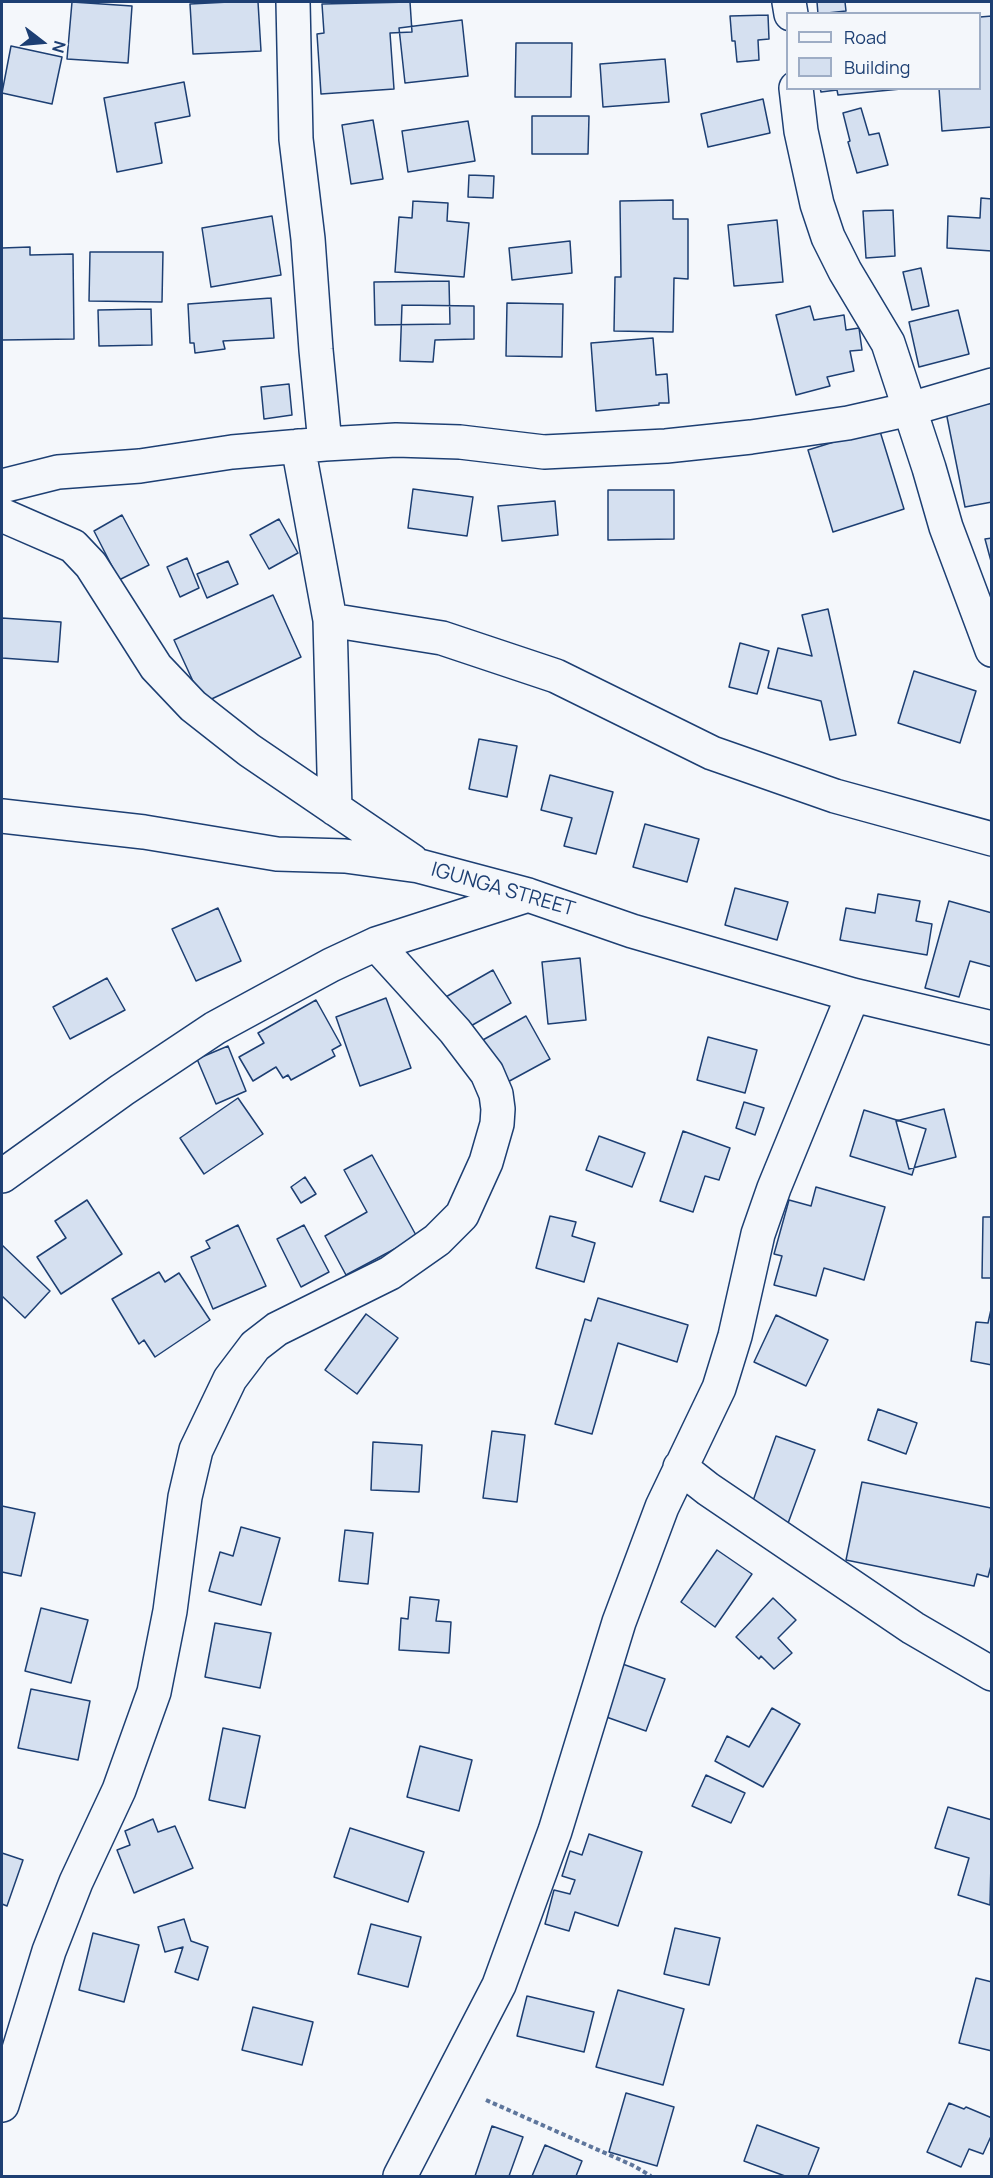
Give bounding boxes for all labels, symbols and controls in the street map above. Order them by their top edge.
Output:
north arrow [12,12,72,72]
legend [786,12,981,90]
text: Road [844,25,887,49]
text: N [47,38,71,56]
text: Building [844,55,910,79]
street label: IGUNGA STREET [428,858,578,922]

